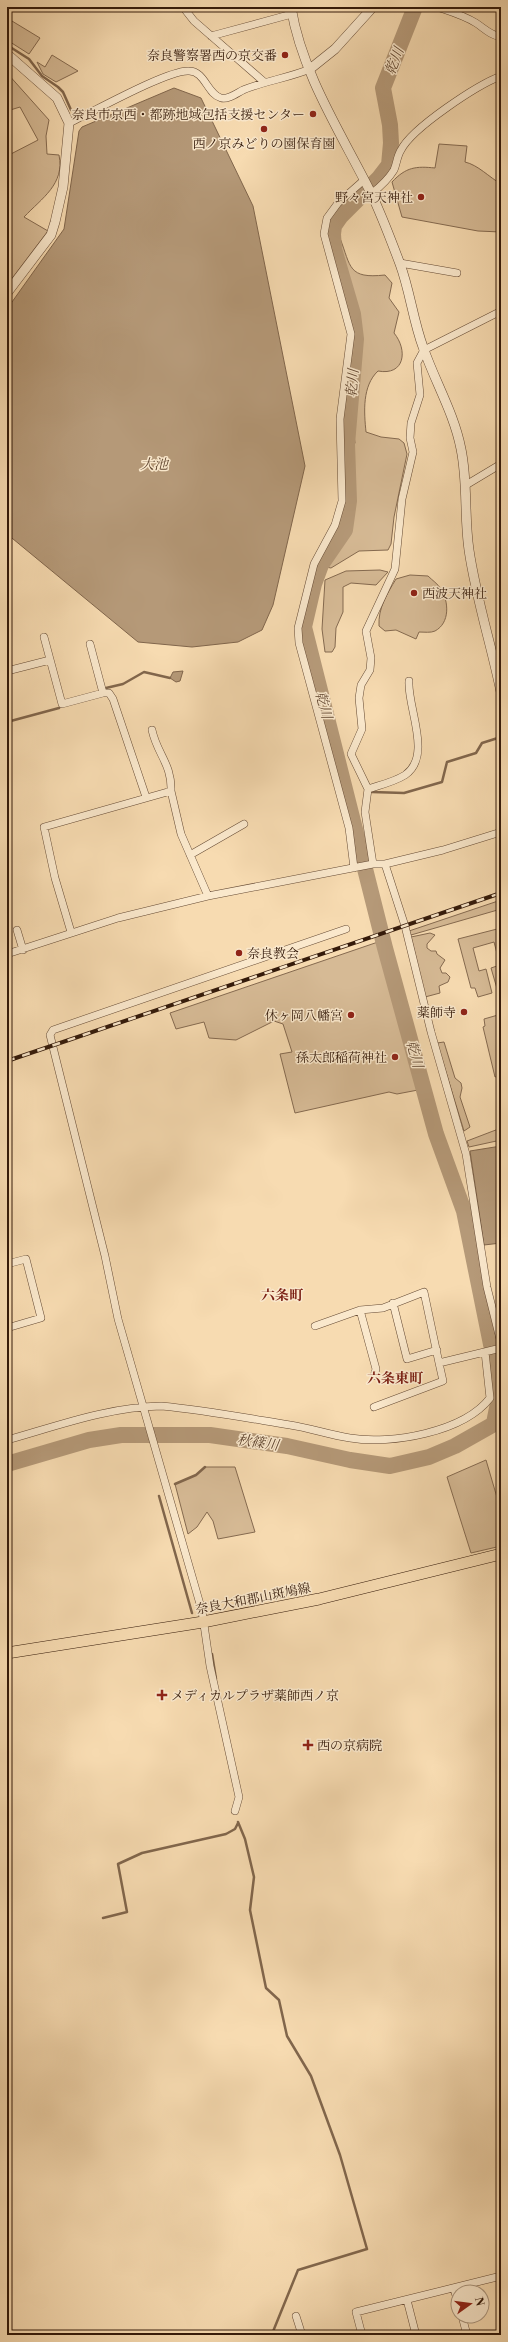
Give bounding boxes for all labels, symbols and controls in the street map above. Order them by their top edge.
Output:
water label: 乾川 [382,43,409,78]
place label: 奈良警察署西の京交番 [147,48,277,64]
marker: 奈良警察署西の京交番 [280,50,290,60]
place label: 奈良市京西・都跡地域包括支援センター [72,107,305,123]
marker: 奈良市京西・都跡地域包括支援センター [308,109,318,119]
marker: 西ノ京みどりの園保育園 [259,124,269,134]
place label: 西ノ京みどりの園保育園 [192,136,336,152]
place label: 野々宮天神社 [335,190,413,206]
marker: 野々宮天神社 [416,192,426,202]
water label: 乾川 [343,366,363,398]
water label: 大池 [140,456,170,474]
place label: 西波天神社 [422,586,487,602]
marker: 西波天神社 [409,588,419,598]
water label: 乾川 [311,689,336,723]
place label: 奈良教会 [247,946,299,962]
marker: 奈良教会 [234,948,244,958]
place label: 薬師寺 [417,1005,456,1021]
marker: 薬師寺 [459,1007,469,1017]
place label: 休ヶ岡八幡宮 [265,1008,343,1024]
marker: 休ヶ岡八幡宮 [346,1010,356,1020]
water label: 乾川 [402,1038,427,1072]
place label: 孫太郎稲荷神社 [296,1050,387,1066]
marker: 孫太郎稲荷神社 [390,1052,400,1062]
district label: 六条町 [261,1287,304,1305]
district label: 六条東町 [367,1370,424,1388]
water label: 秋篠川 [236,1431,282,1455]
street label: 奈良大和郡山斑鳩線 [194,1580,312,1618]
place label: メディカルプラザ薬師西ノ京 [171,1688,339,1704]
marker: メディカルプラザ薬師西ノ京 [156,1689,168,1701]
place label: 西の京病院 [317,1738,382,1754]
marker: 西の京病院 [302,1739,314,1751]
north arrow [450,2284,490,2324]
text: N [471,2296,487,2308]

